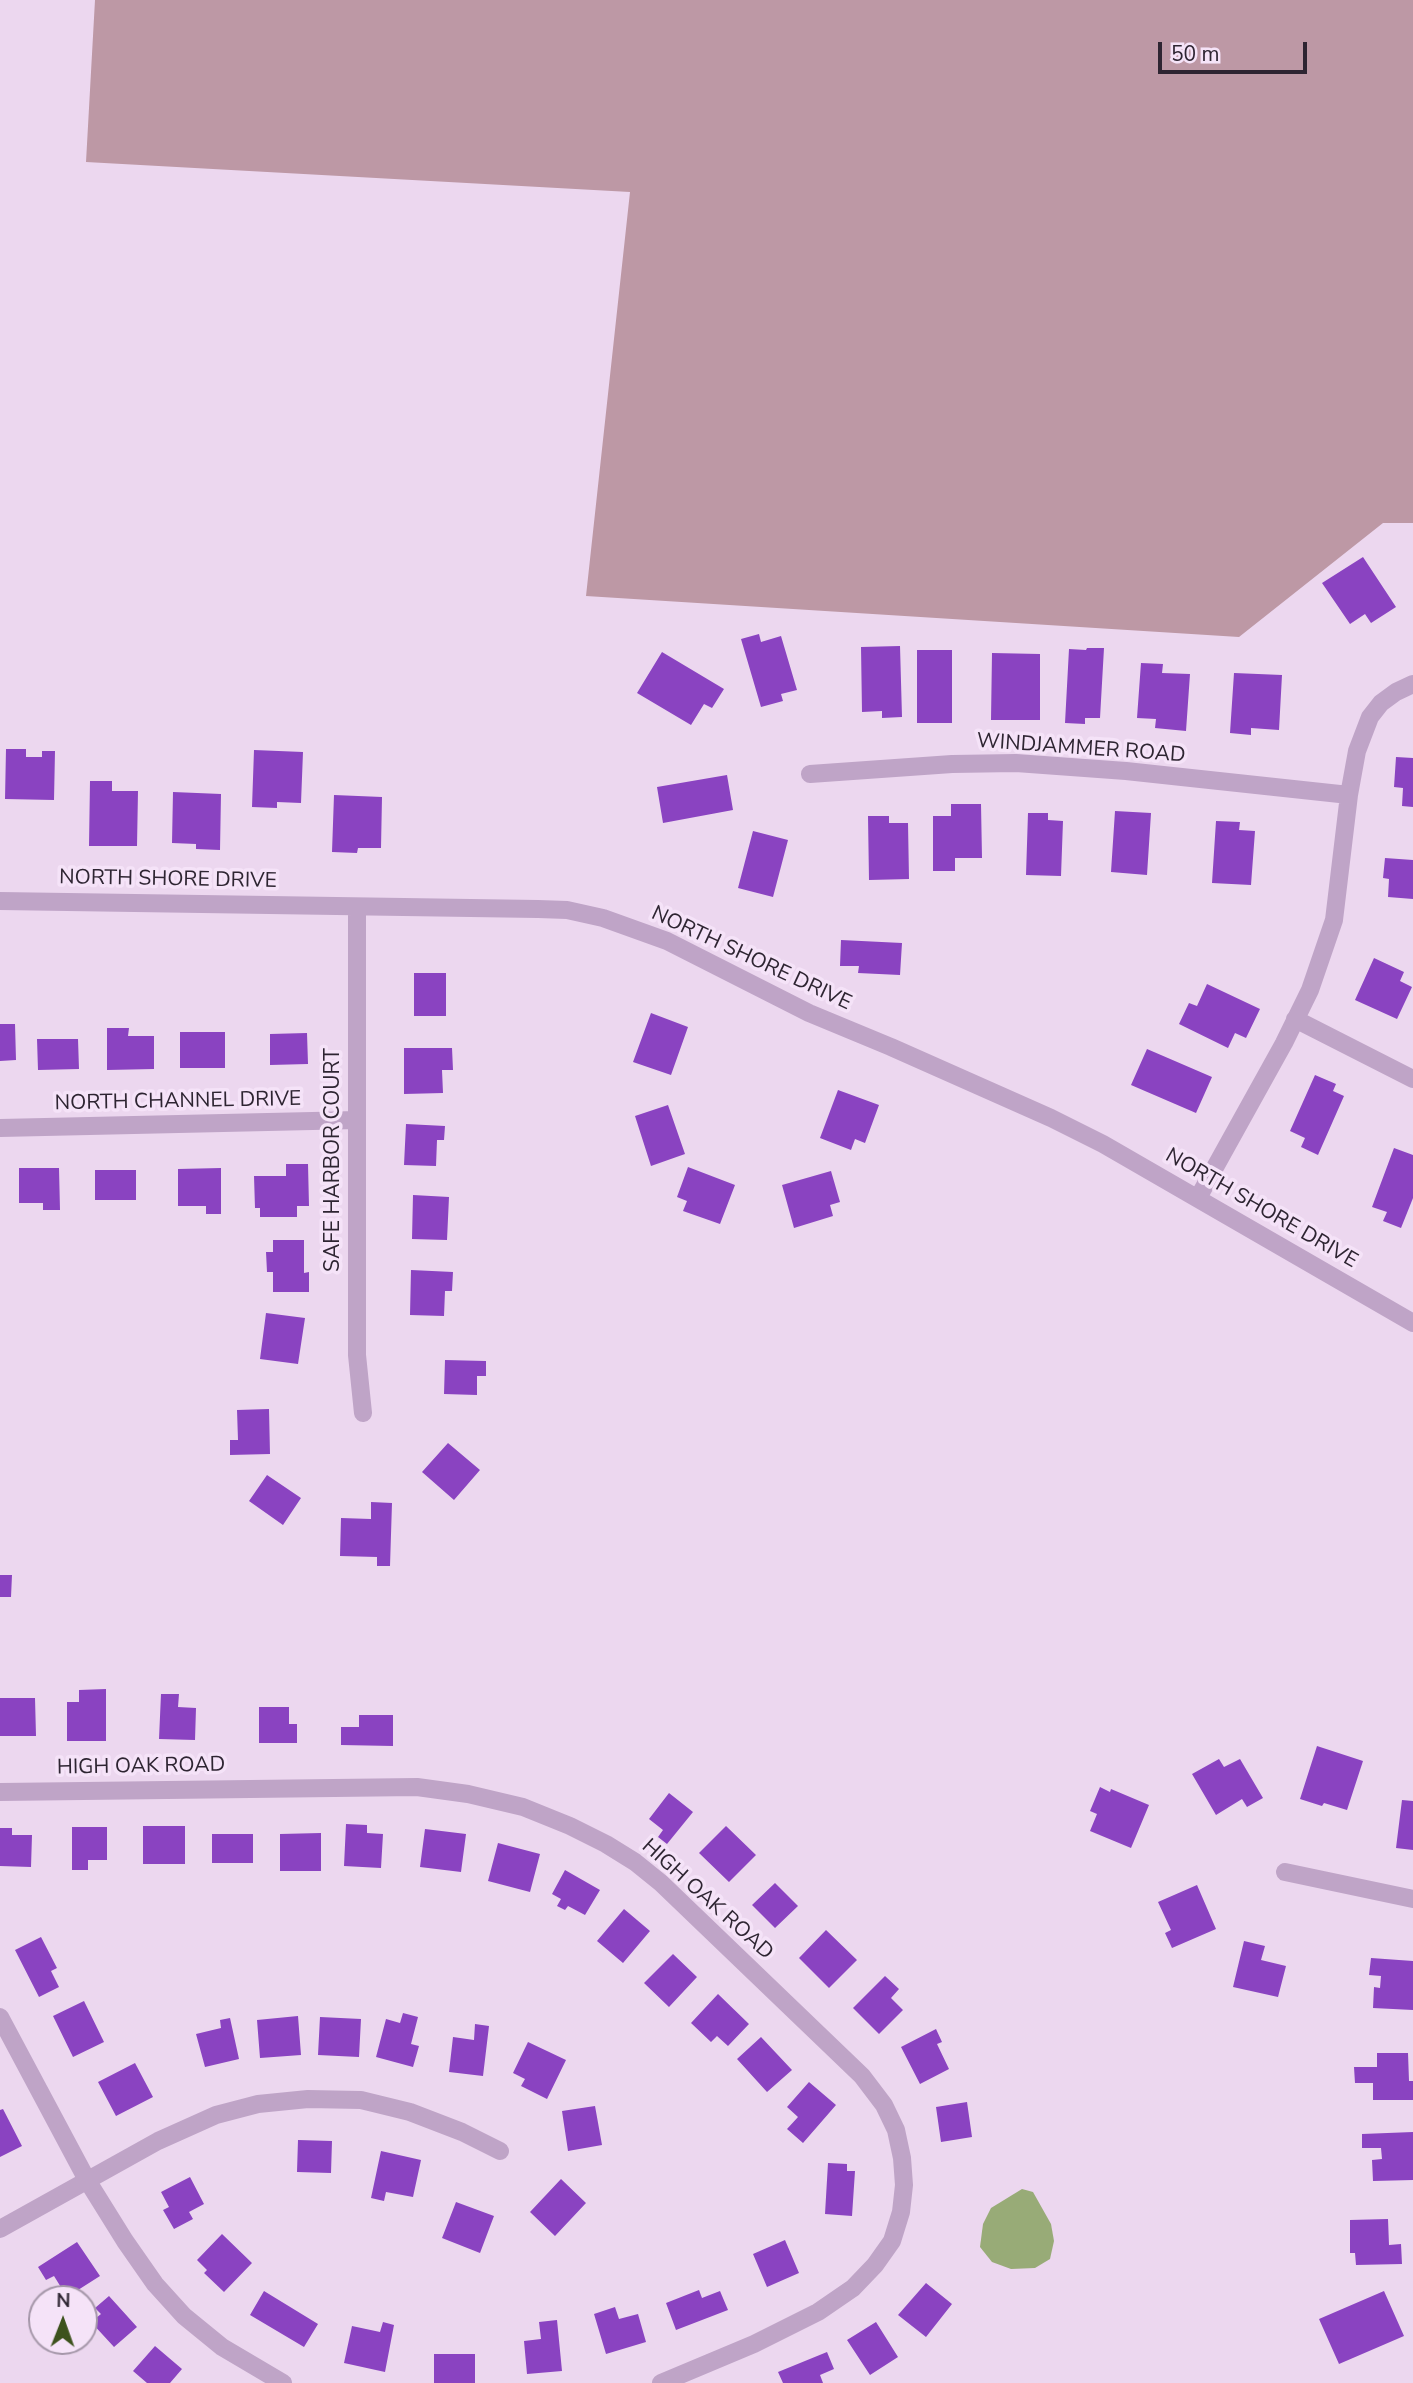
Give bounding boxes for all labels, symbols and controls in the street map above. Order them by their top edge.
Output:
scale bar [1161,28,1310,72]
text: 50 m [1171,40,1220,68]
street label: WINDJAMMER ROAD [976,729,1186,769]
street label: NORTH SHORE DRIVE [59,866,277,894]
street label: NORTH SHORE DRIVE [647,902,855,1016]
street label: SAFE HARBOR COURT [321,1048,347,1272]
street label: NORTH CHANNEL DRIVE [55,1087,301,1117]
street label: NORTH SHORE DRIVE [1160,1144,1362,1274]
street label: HIGH OAK ROAD [57,1753,225,1781]
street label: HIGH OAK ROAD [636,1834,778,1966]
north arrow [28,2285,98,2355]
text: N [56,2288,71,2314]

